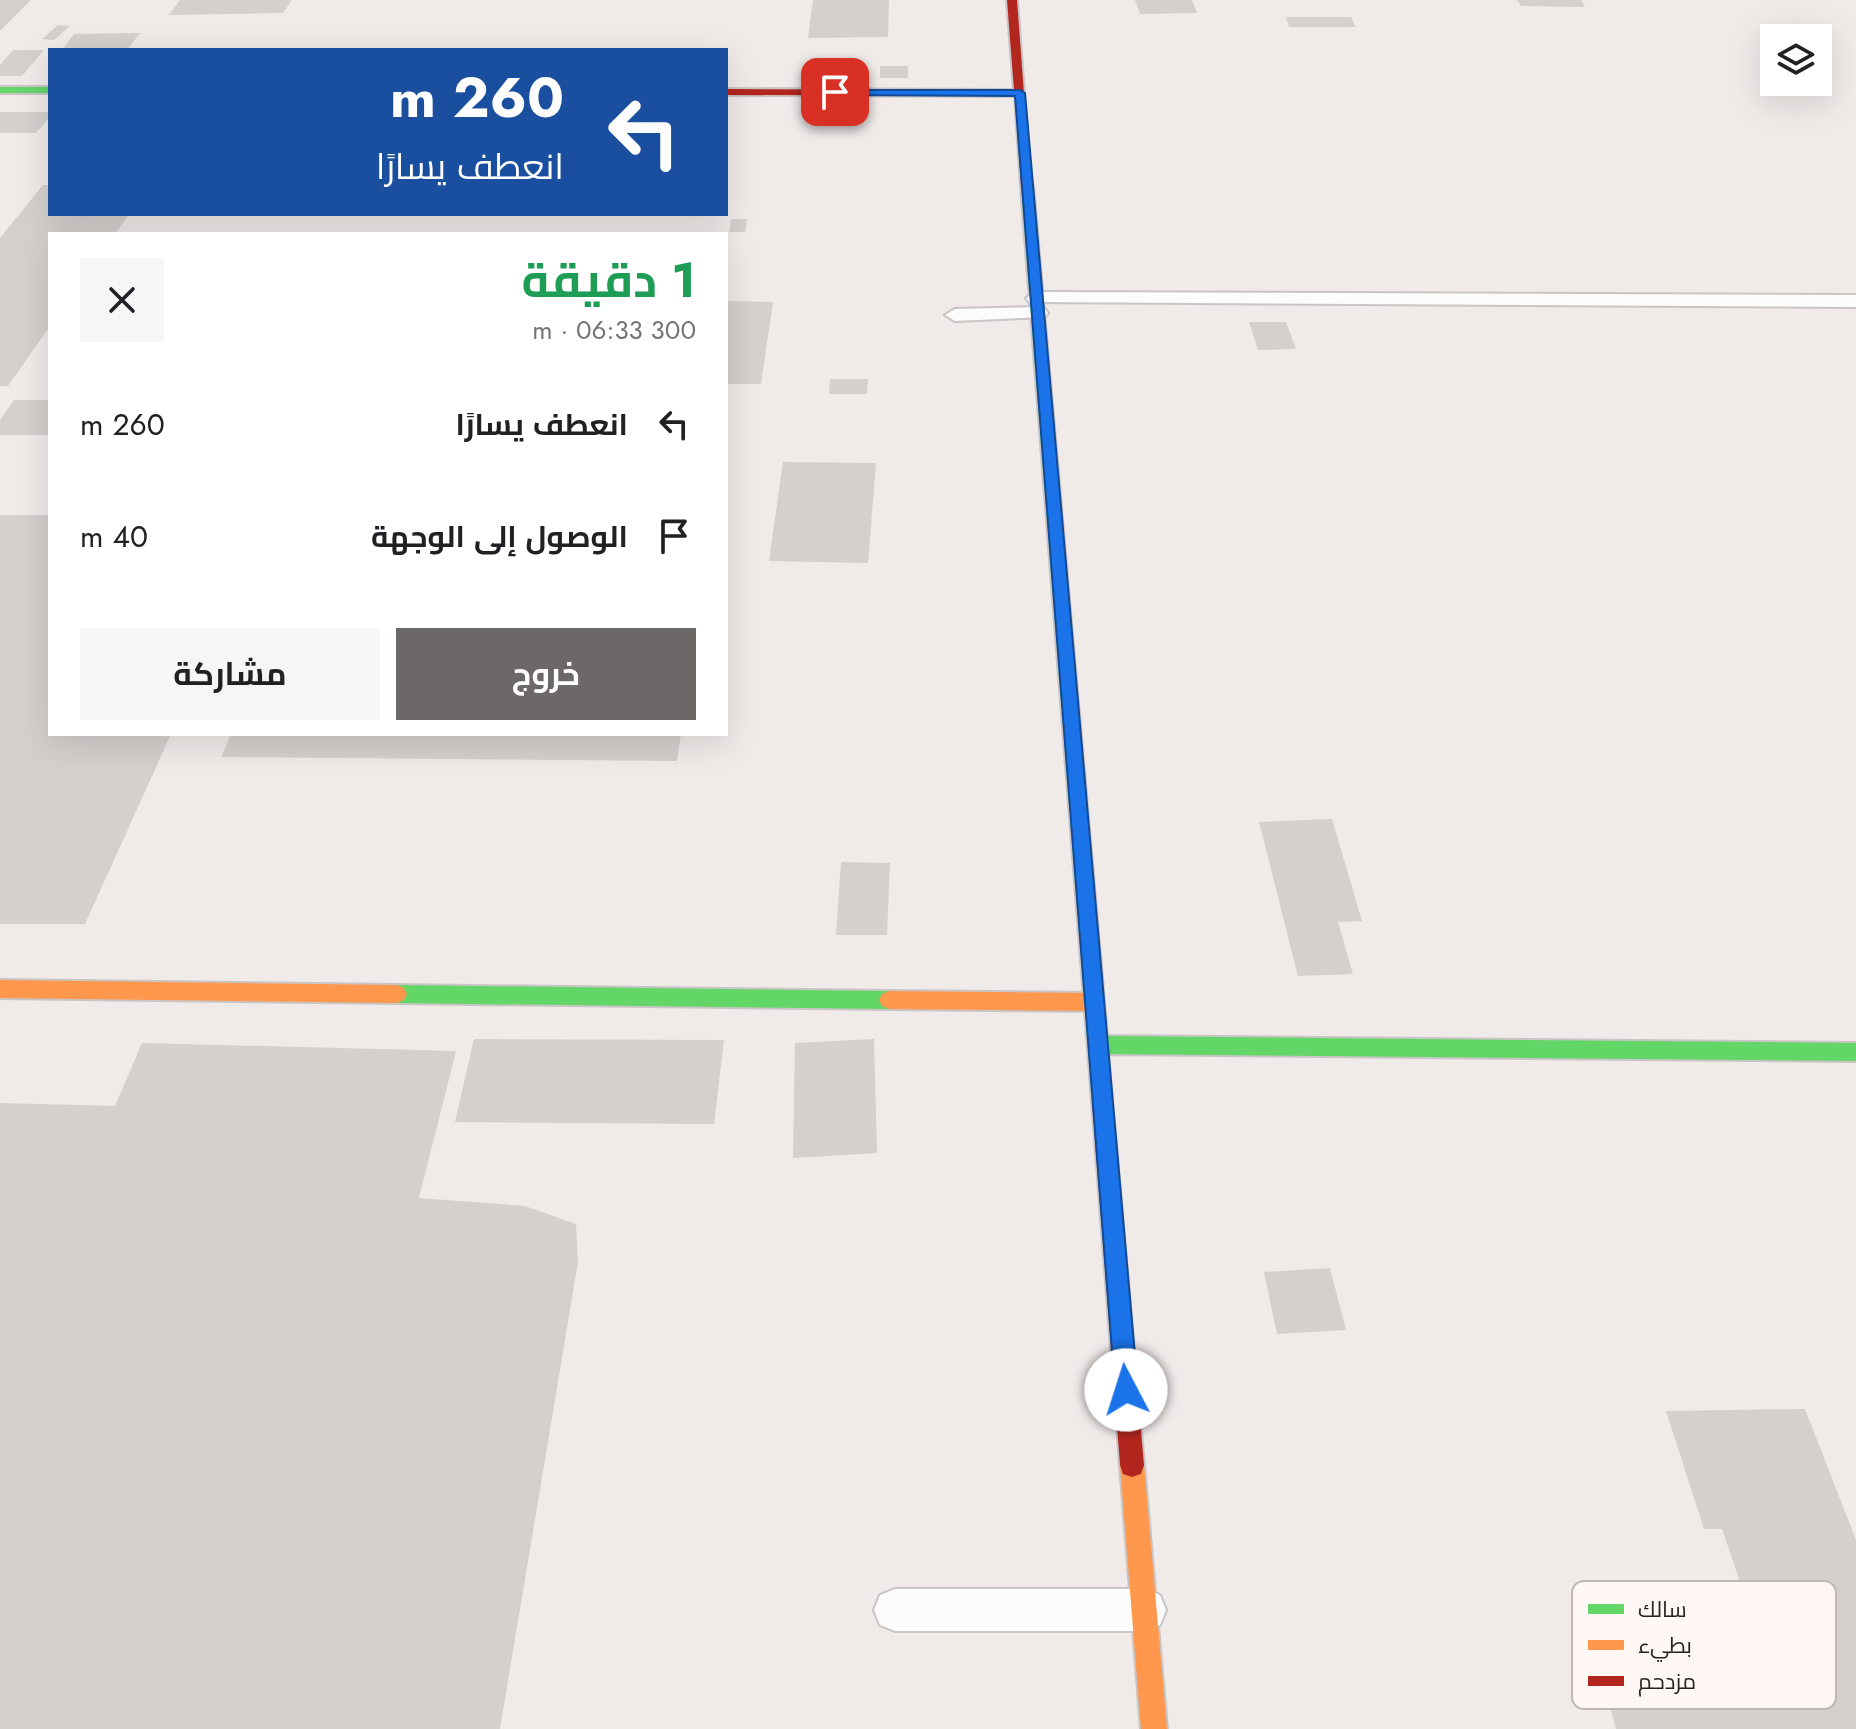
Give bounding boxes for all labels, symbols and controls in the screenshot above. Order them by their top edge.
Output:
map controls [1760,24,1832,96]
button: layers [1760,24,1832,96]
text: 260 m [390,57,564,138]
pin [801,58,869,126]
icon: arrive [813,70,857,114]
icon: left [592,80,696,184]
text: انعطف يسارًا [376,140,564,192]
text: 1 دقيقة [521,246,696,315]
button: close [80,258,164,342]
text: 300 m · 06:33 [532,311,696,349]
icon: left [652,402,696,446]
text: 260 m [80,403,165,446]
text: انعطف يسارًا [455,403,628,446]
icon: arrive [652,514,696,558]
text: 40 m [80,515,148,558]
text: الوصول إلى الوجهة [371,515,628,558]
button: مشاركة [80,628,380,720]
button: خروج [396,628,696,720]
position arrow [1084,1348,1168,1432]
legend [1572,1581,1836,1709]
text: سالك [1638,1593,1687,1625]
text: بطيء [1638,1629,1692,1662]
text: مزدحم [1638,1665,1696,1697]

